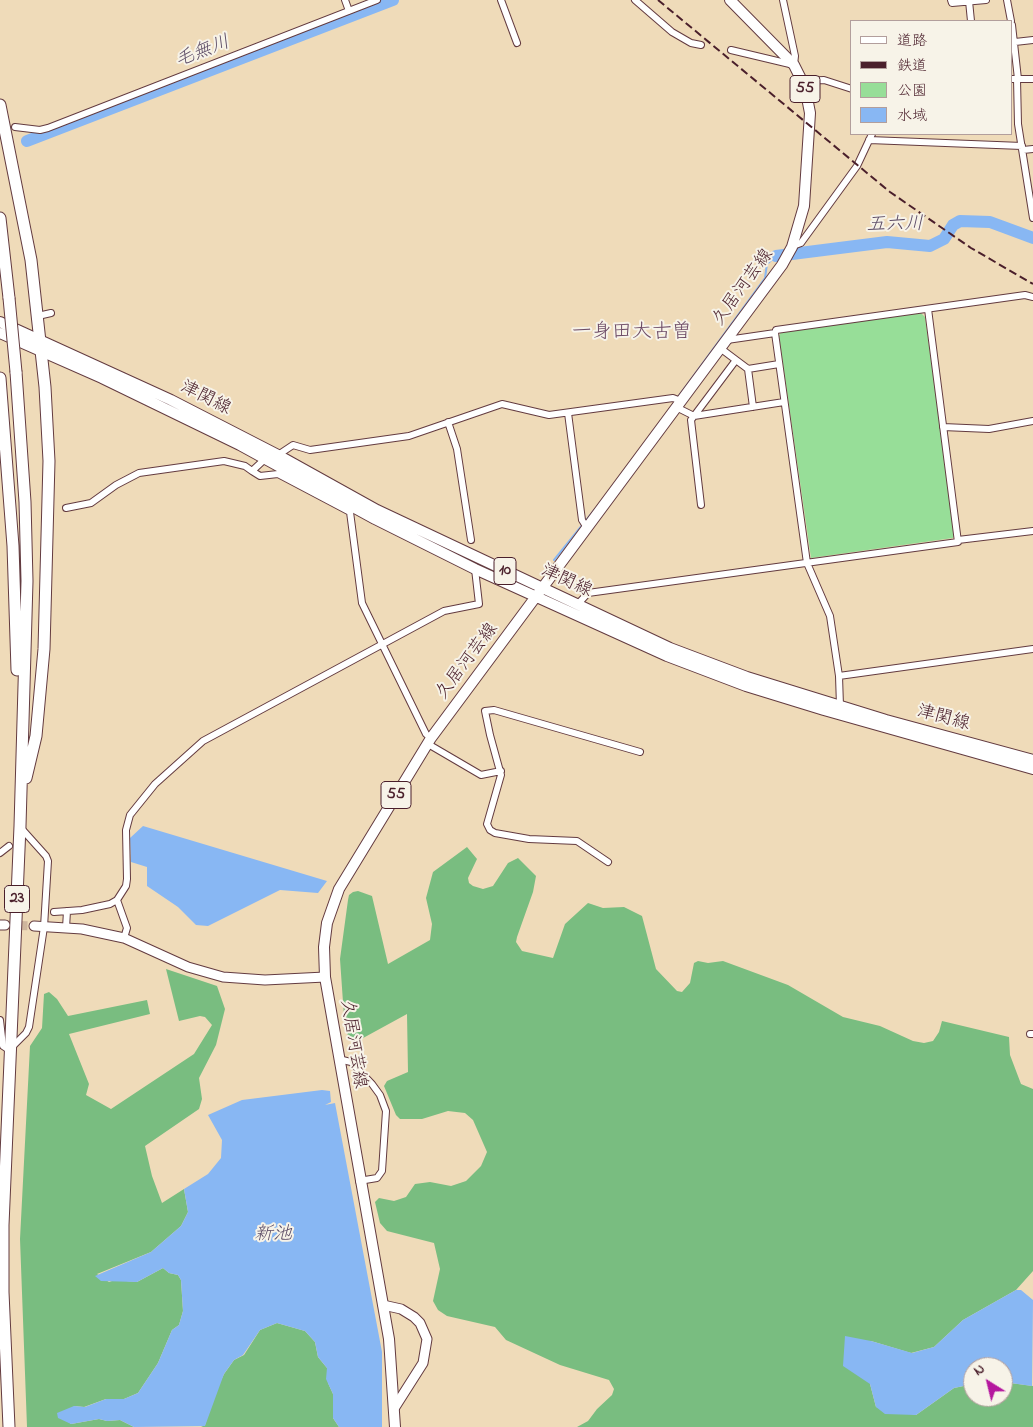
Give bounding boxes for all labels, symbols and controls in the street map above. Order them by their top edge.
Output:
legend [850,20,1013,135]
text: 道路 [897,30,927,52]
water label: 毛無川 [172,32,234,74]
text: 鉄道 [897,55,927,77]
road number: 55 [790,76,820,102]
text: 公園 [897,80,927,102]
text: 水域 [897,105,927,127]
water label: 五六川 [866,214,924,238]
street label: 久居河芸線 [709,245,779,331]
district label: 一身田大古曽 [572,322,692,346]
street label: 津関線 [176,377,234,421]
road number: 10 [494,558,516,584]
street label: 津関線 [537,561,595,603]
street label: 久居河芸線 [432,620,504,704]
street label: 津関線 [914,702,972,736]
road number: 55 [381,782,411,808]
road number: 23 [4,886,30,912]
street label: 久居河芸線 [334,998,370,1090]
water label: 新池 [254,1225,292,1247]
north arrow [963,1357,1013,1407]
text: N [969,1359,989,1382]

